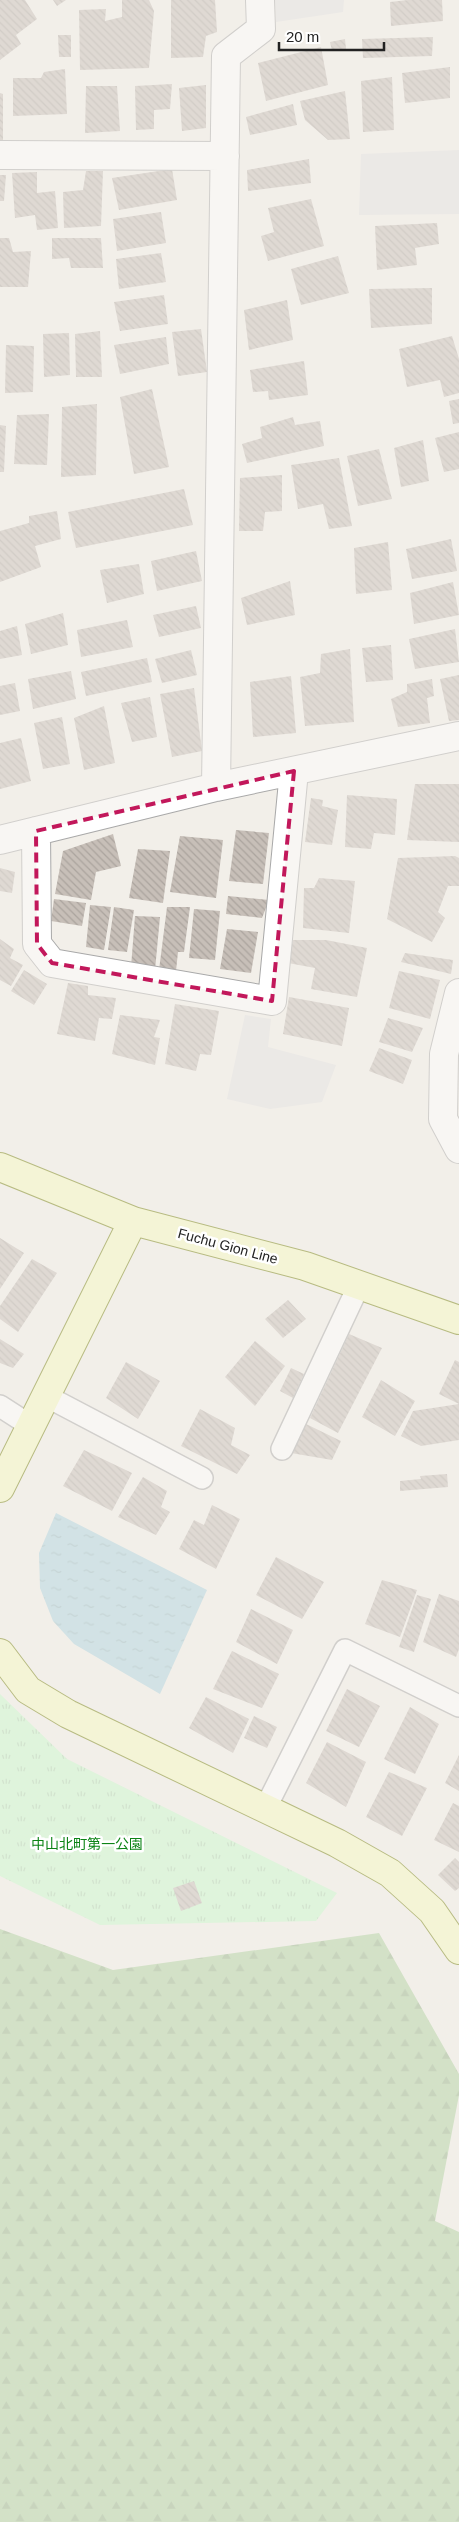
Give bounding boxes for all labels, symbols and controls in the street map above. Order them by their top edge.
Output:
scale bar [279,20,384,52]
text: 20 m [286,28,319,45]
street label: Fuchu Gion Line [176,1225,280,1267]
park label: 中山北町第一公園 [31,1836,143,1852]

